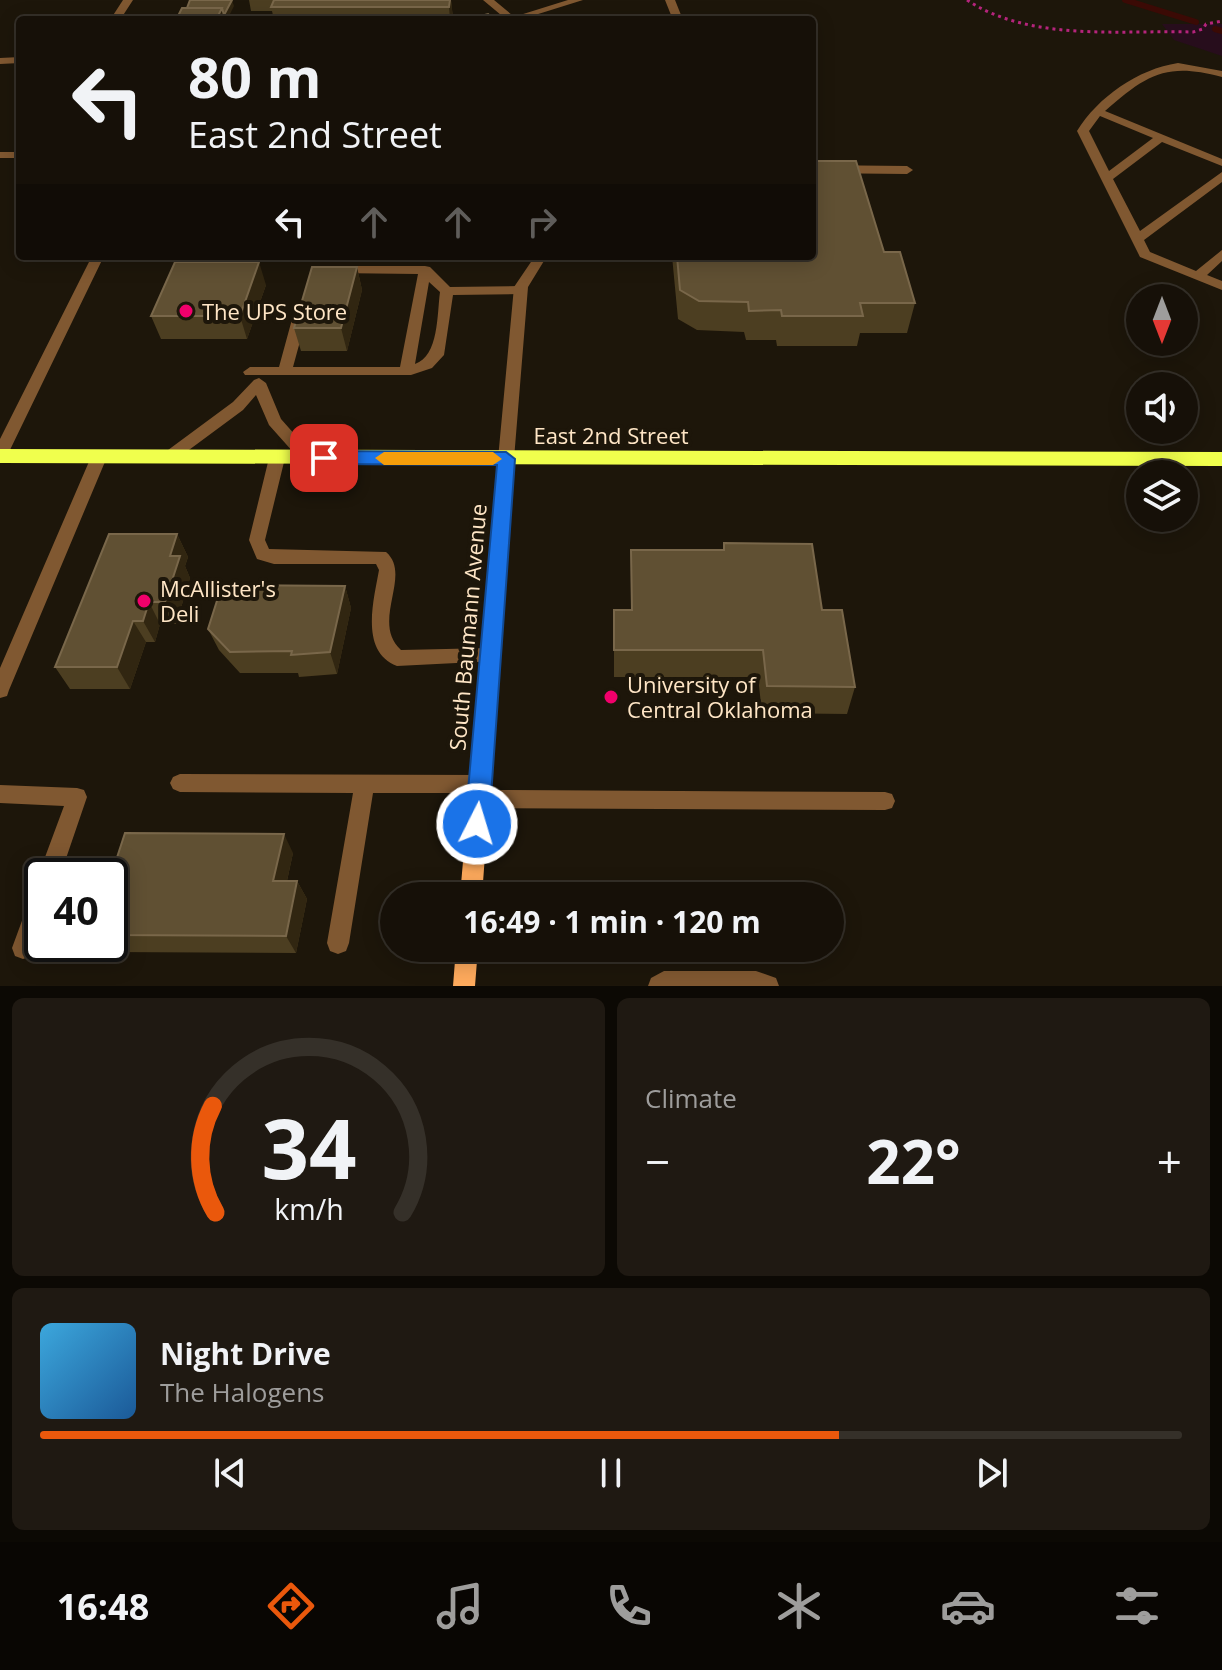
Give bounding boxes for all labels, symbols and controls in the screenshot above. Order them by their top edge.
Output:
text: 80 m [188,38,322,114]
icon: left [56,48,160,152]
text: East 2nd Street [188,110,442,159]
icon: left [268,200,312,244]
icon: ahead [352,200,396,244]
icon: ahead [436,200,480,244]
icon: right [520,200,564,244]
north arrow [1126,284,1198,356]
map controls [1126,284,1198,532]
place label: The UPS Store [202,296,347,326]
marker: The UPS Store [177,302,195,320]
button: sound [1126,372,1198,444]
street label: East 2nd Street [533,420,689,450]
pin [290,424,358,492]
icon: arrive [302,436,346,480]
button: layers [1126,460,1198,532]
street label: South Baumann Avenue [441,502,493,752]
place label: McAllister's Deli [160,573,276,628]
marker: McAllister's Deli [135,592,153,610]
place label: University of Central Oklahoma [627,669,813,724]
marker: University of Central Oklahoma [602,688,620,706]
position arrow [435,782,519,866]
speed limit sign: 40 [24,858,128,962]
text: 16:49 · 1 min · 120 m [463,901,761,942]
text: Climate [645,1080,737,1116]
text: 34 [261,1090,356,1203]
text: 22° [866,1120,961,1202]
text: − [645,1131,670,1191]
text: + [1157,1131,1182,1191]
text: km/h [274,1189,343,1228]
text: Night Drive [160,1333,331,1374]
text: The Halogens [160,1374,325,1410]
icon: previous [208,1451,252,1495]
icon: pause [589,1451,633,1495]
icon: next [970,1451,1014,1495]
icon: directions [263,1578,319,1634]
icon: music [432,1578,488,1634]
icon: phone [601,1578,657,1634]
icon: climate [771,1578,827,1634]
icon: car [940,1578,996,1634]
icon: filters [1109,1578,1165,1634]
text: 16:48 [57,1582,149,1631]

